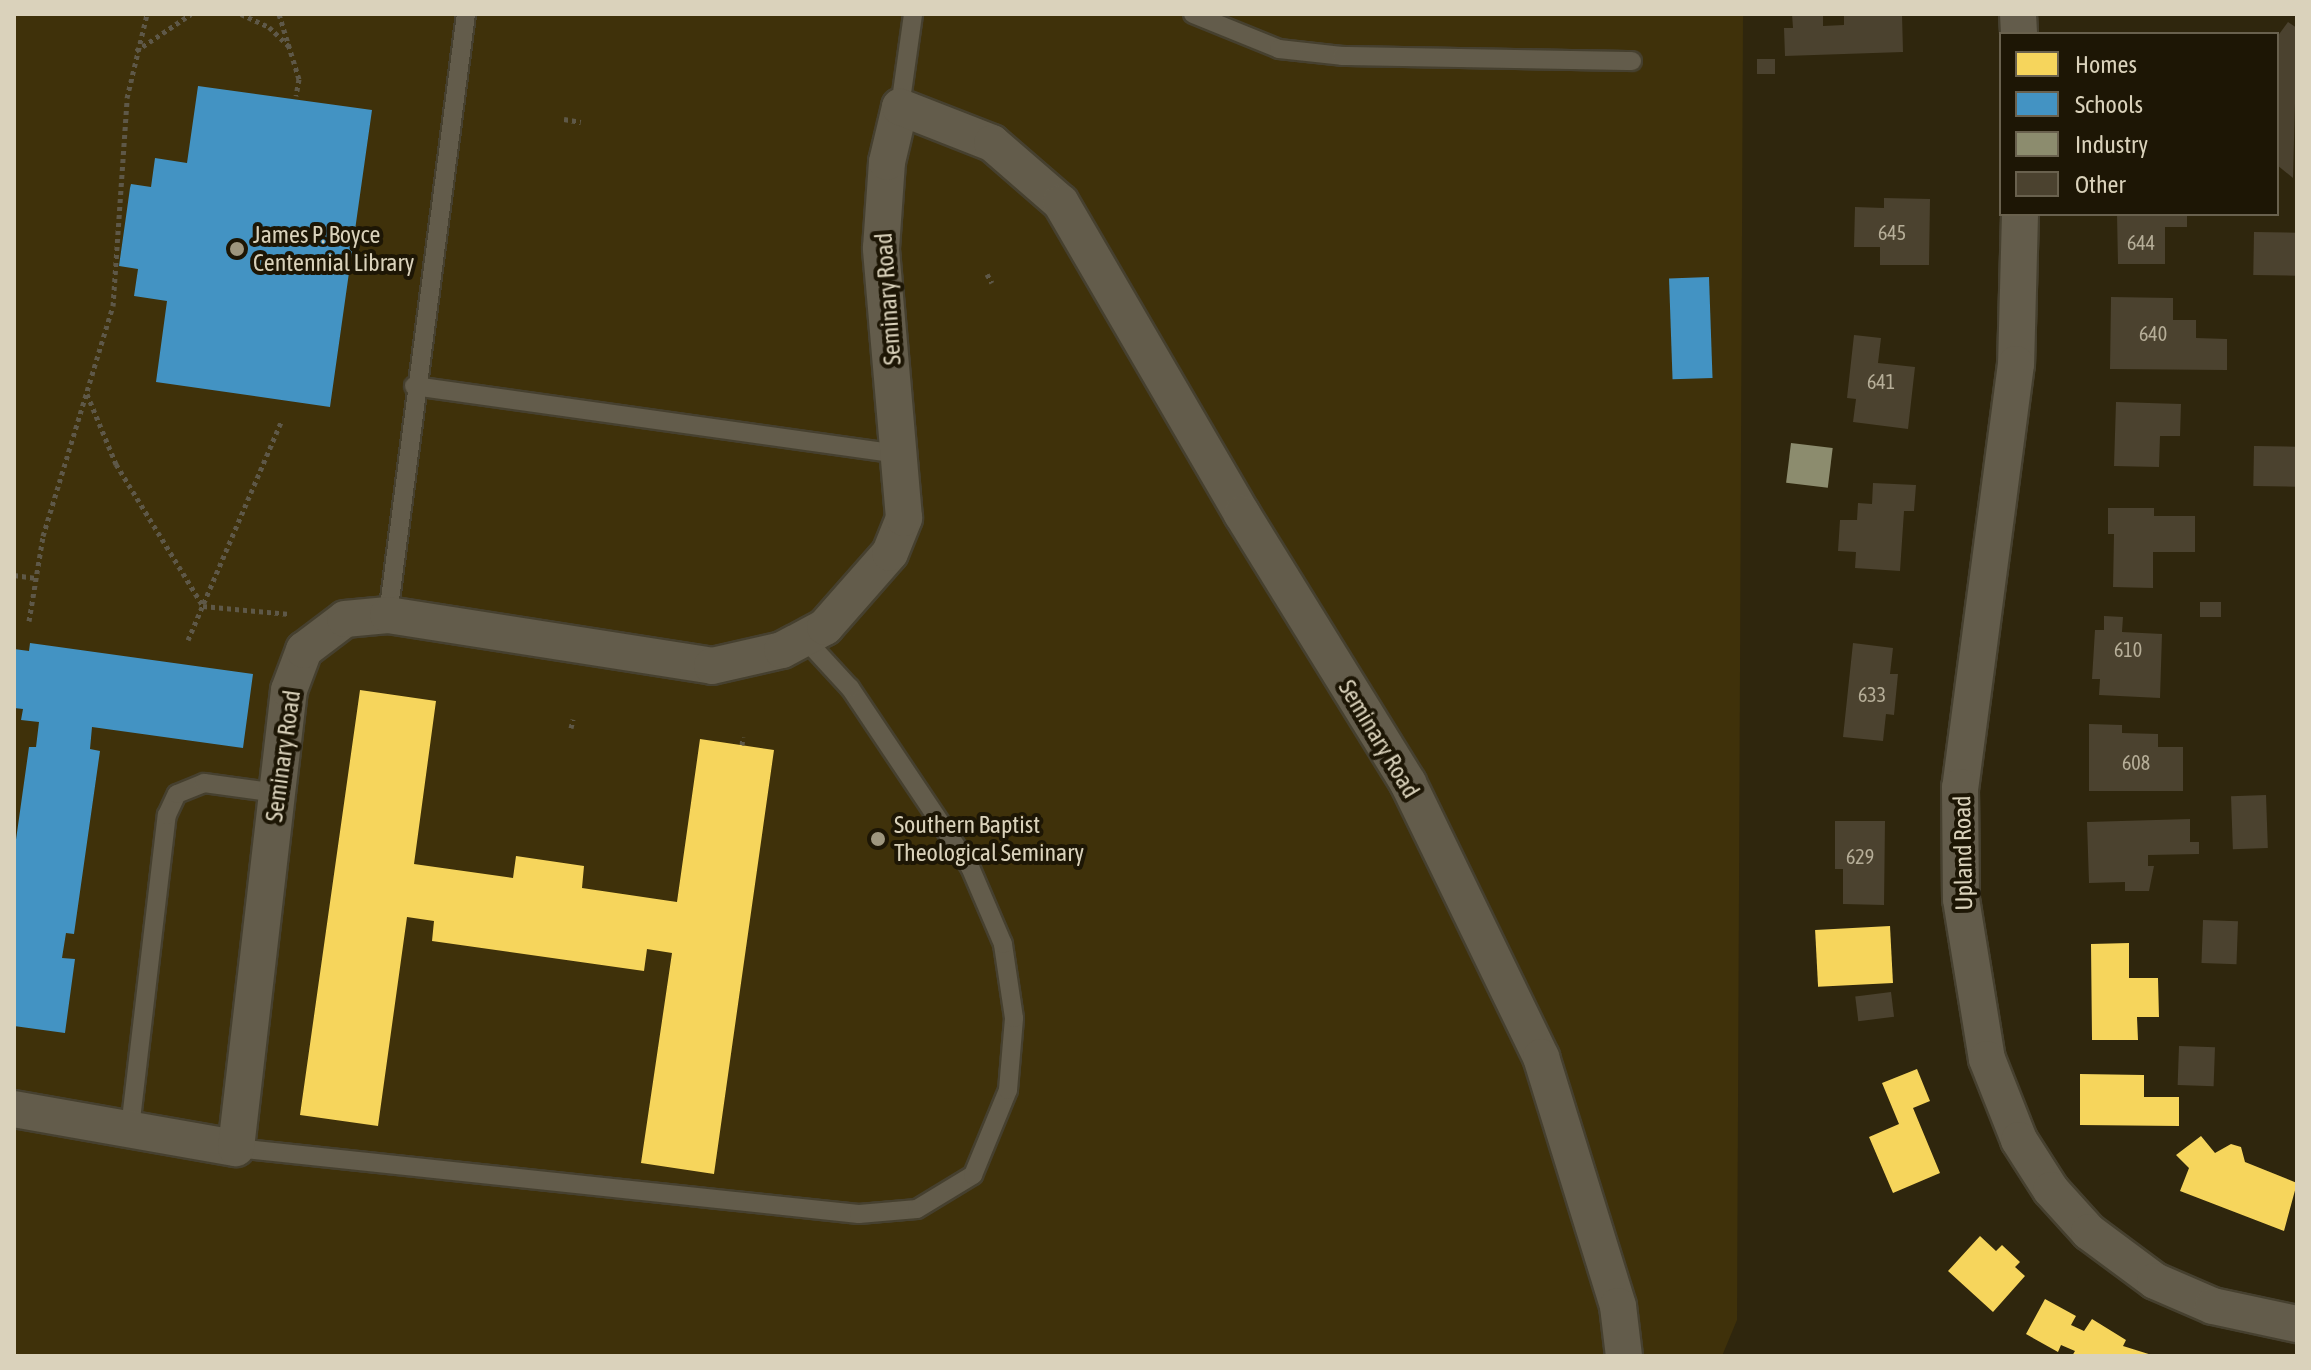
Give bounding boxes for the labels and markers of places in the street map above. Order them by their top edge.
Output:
place label: James P. Boyce Centennial Library [253,221,414,277]
marker: James P. Boyce Centennial Library [228,240,246,258]
place label: Southern Baptist Theological Seminary [894,811,1084,867]
marker: Southern Baptist Theological Seminary [869,830,887,848]

